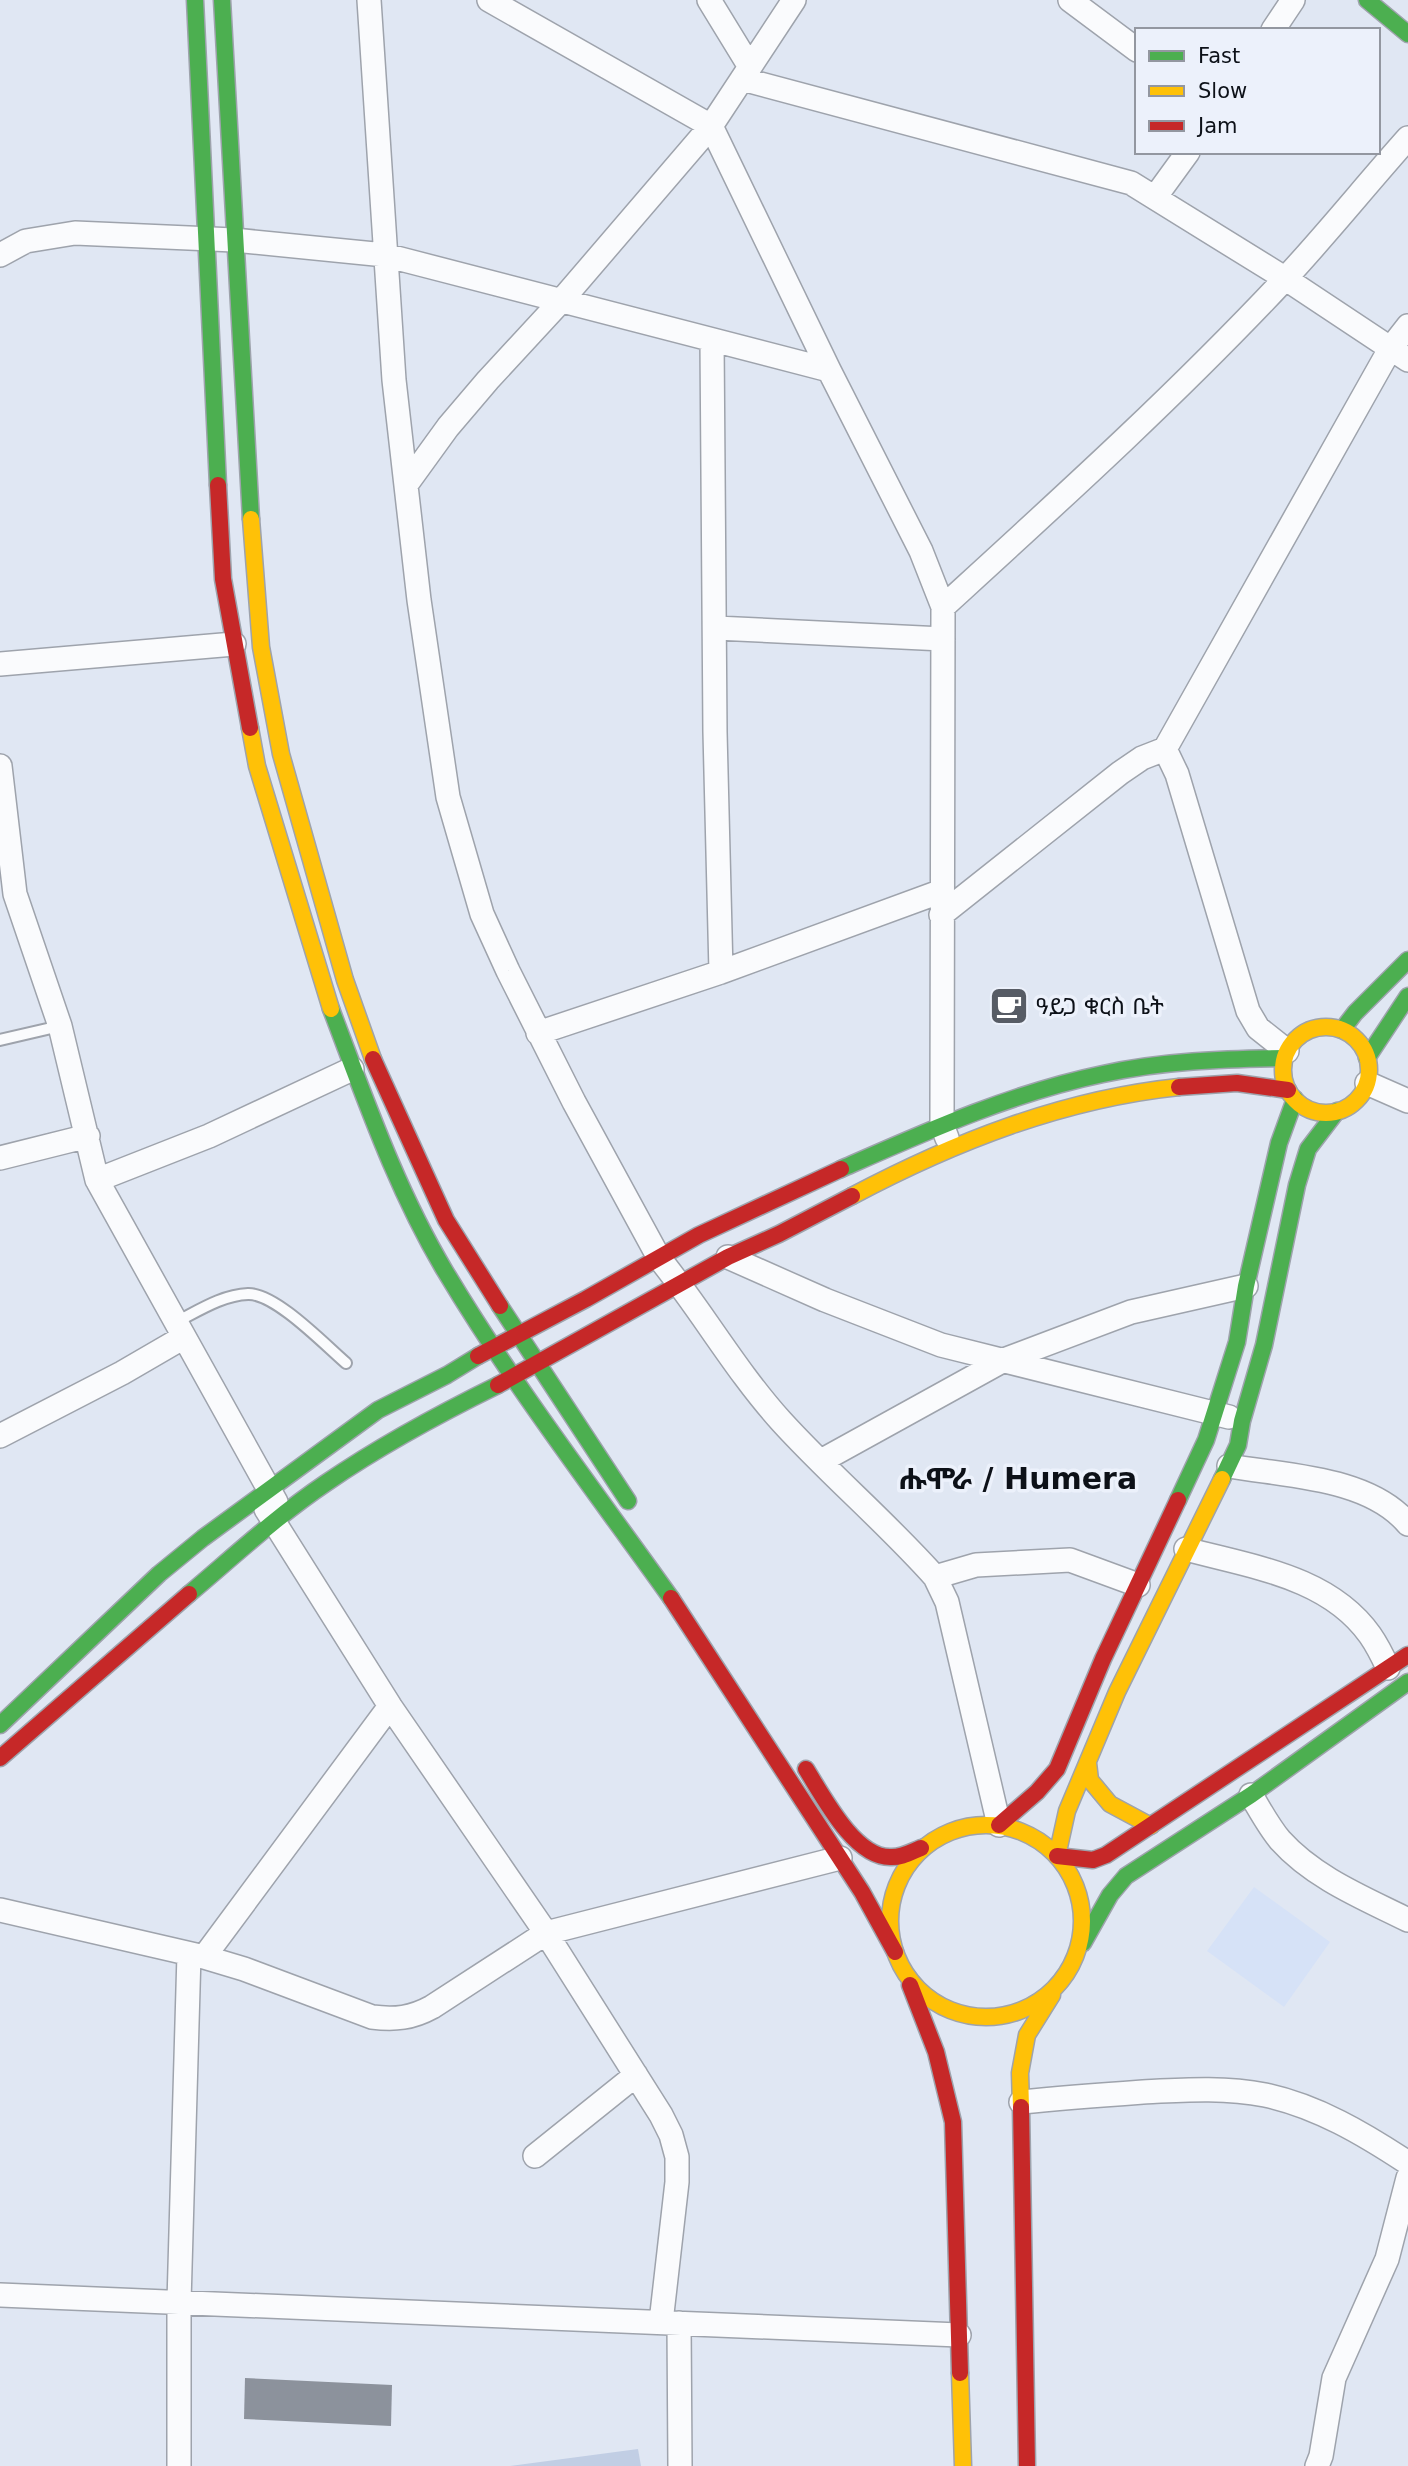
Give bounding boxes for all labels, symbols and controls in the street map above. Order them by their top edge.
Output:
legend [1135,28,1380,154]
text: Fast [1198,44,1240,68]
text: Slow [1198,79,1247,103]
text: Jam [1196,114,1238,138]
cafe icon: ዓይጋ ቁርስ ቤት [988,985,1030,1027]
place label: ዓይጋ ቁርስ ቤት [1036,993,1164,1019]
district label: ሑሞራ / Humera [899,1461,1137,1496]

